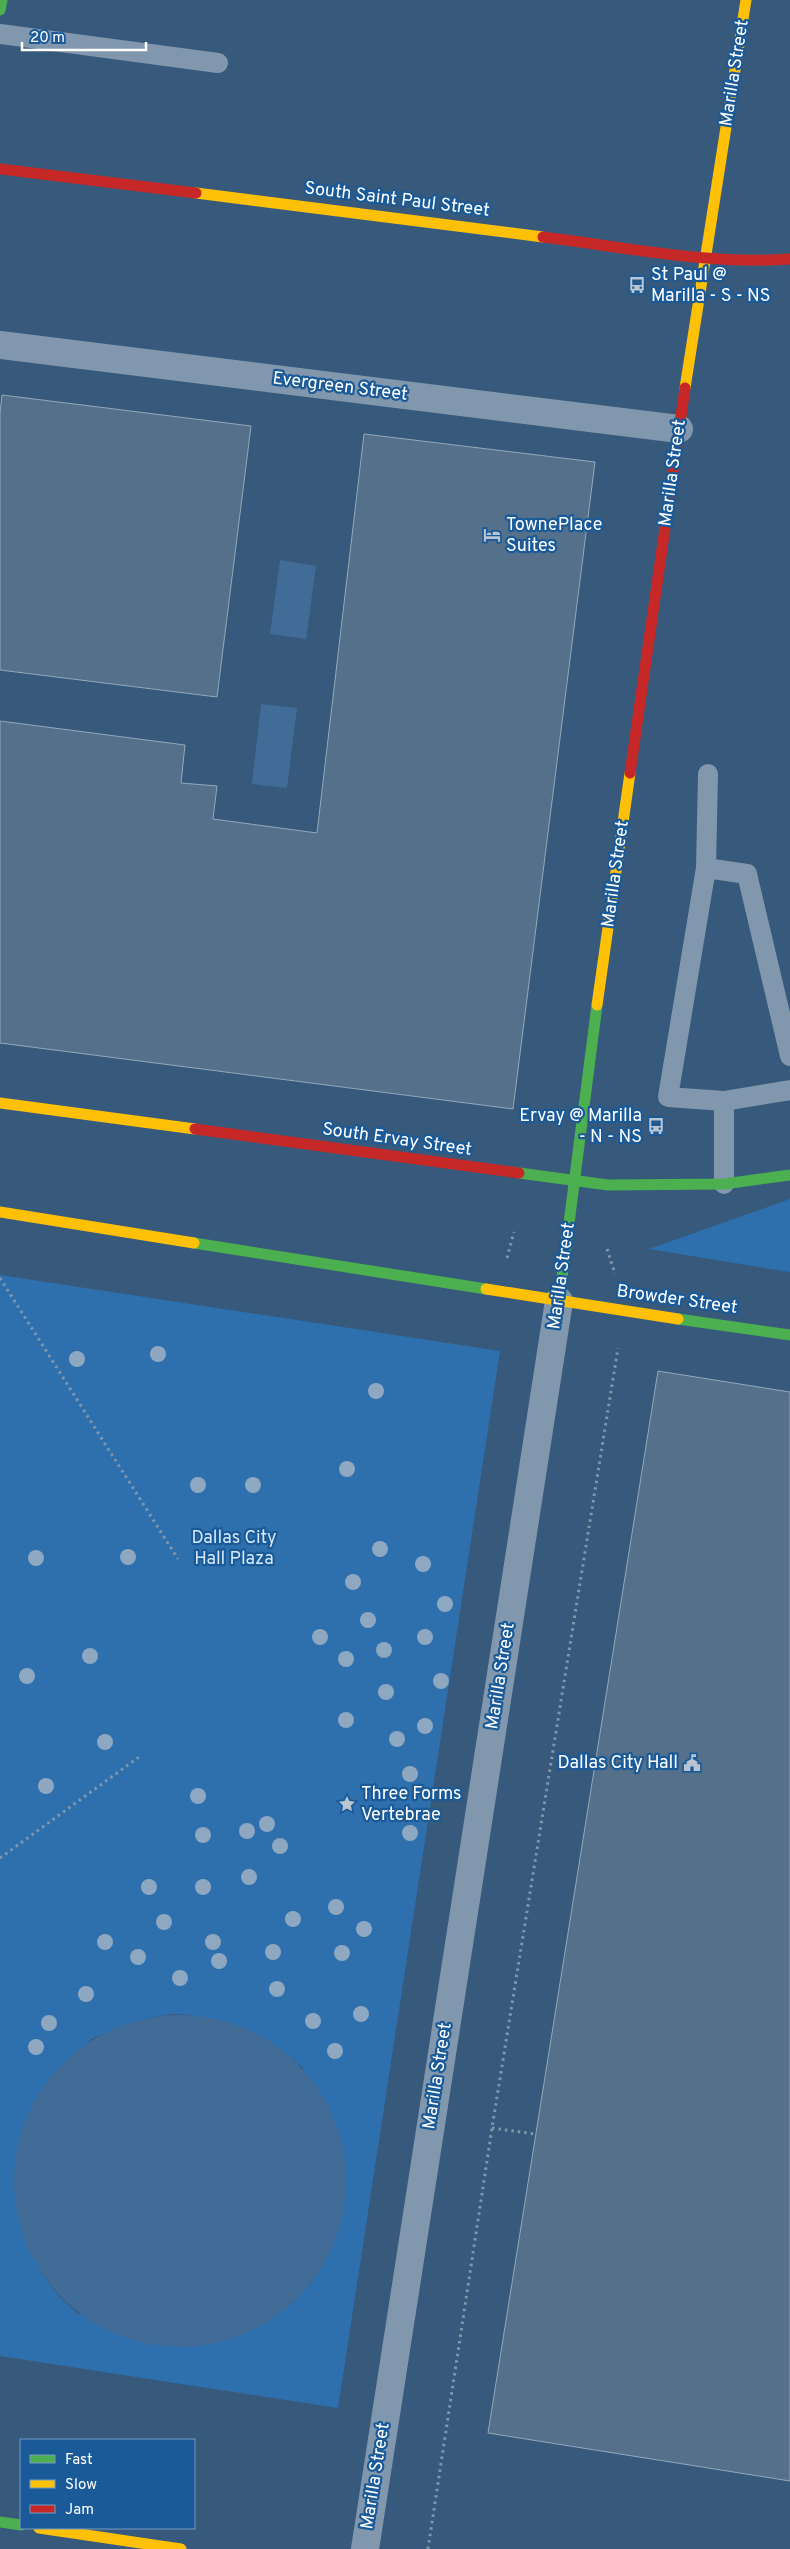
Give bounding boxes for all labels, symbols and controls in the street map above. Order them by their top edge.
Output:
street label: Marilla Street [715,18,755,128]
scale bar [22,20,146,52]
text: 20 m [30,29,65,48]
street label: South Saint Paul Street [303,177,491,223]
place label: St Paul @ Marilla - S - NS [651,264,771,308]
bus stop icon: St Paul @ Marilla - S - NS [627,275,647,295]
street label: Evergreen Street [271,367,409,407]
street label: Marilla Street [654,418,692,528]
place label: TownePlace Suites [506,514,602,558]
hotel icon: TownePlace Suites [482,525,502,545]
street label: Marilla Street [597,819,635,929]
place label: Ervay @ Marilla - N - NS [519,1105,642,1149]
bus stop icon: Ervay @ Marilla - N - NS [646,1116,666,1136]
street label: South Ervay Street [321,1118,473,1162]
street label: Marilla Street [543,1221,581,1331]
street label: Browder Street [615,1280,739,1320]
park label: Dallas City Hall Plaza [191,1527,277,1571]
street label: Marilla Street [481,1621,521,1731]
place label: Dallas City Hall [558,1752,678,1775]
public building icon: Dallas City Hall [682,1753,702,1773]
place label: Three Forms Vertebrae [361,1783,462,1827]
place icon: Three Forms Vertebrae [337,1794,357,1814]
street label: Marilla Street [418,2021,458,2131]
street label: Marilla Street [356,2421,396,2531]
legend [20,2439,195,2529]
text: Fast [65,2451,93,2470]
text: Slow [65,2476,97,2495]
text: Jam [65,2501,94,2520]

